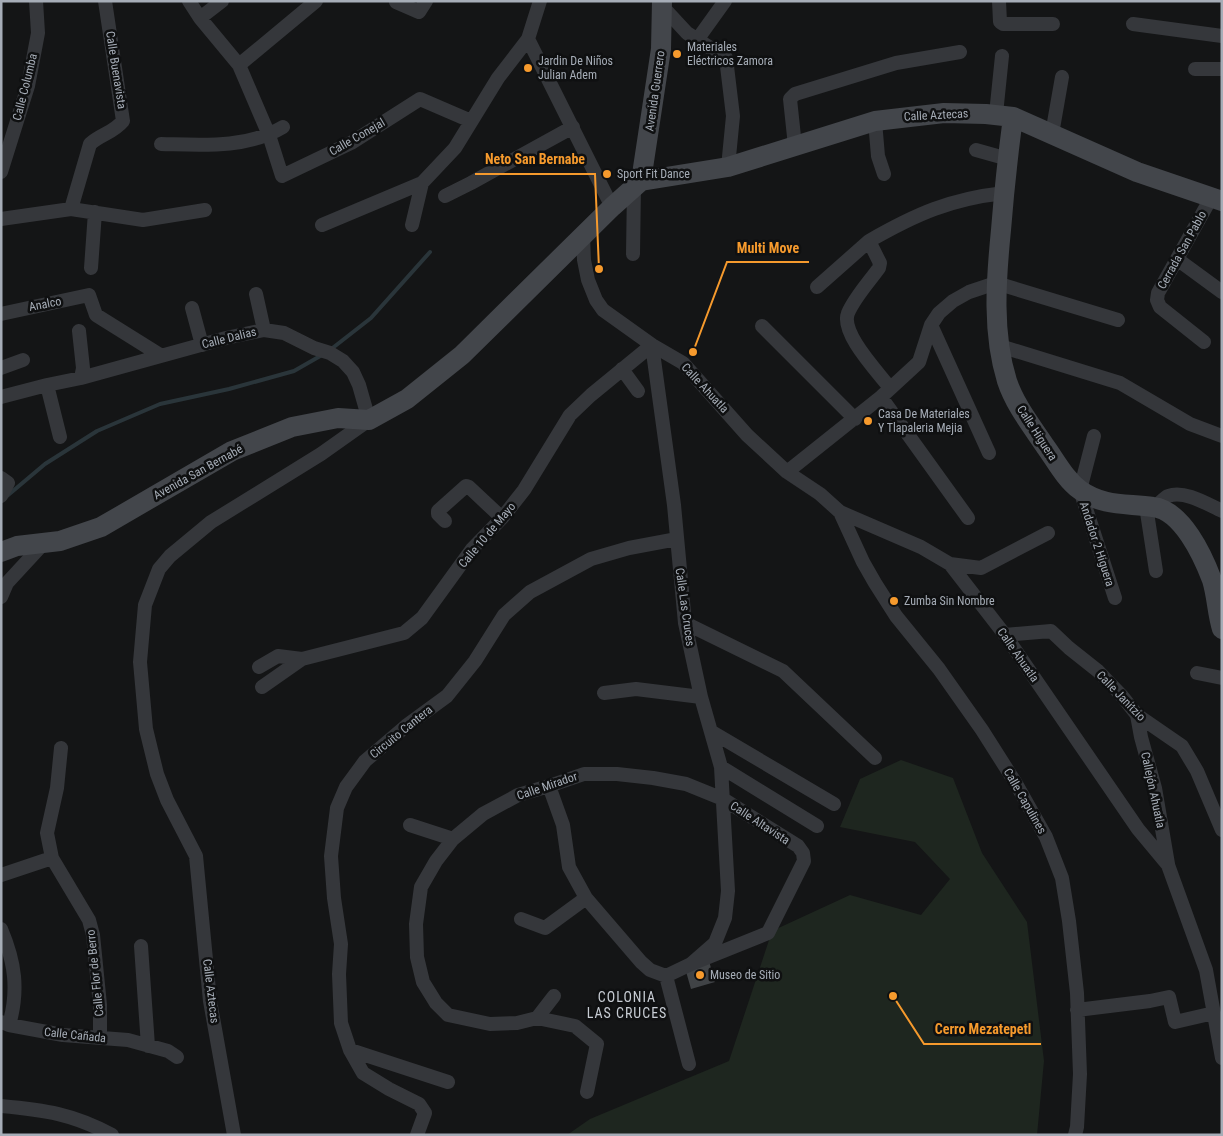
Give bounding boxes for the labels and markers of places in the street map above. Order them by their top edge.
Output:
place label: Materiales Eléctricos Zamora [687,40,773,68]
marker: Materiales Eléctricos Zamora [671,48,683,60]
place label: Jardin De Niños Julian Adem [538,54,613,82]
marker: Jardin De Niños Julian Adem [522,62,534,74]
callout: Neto San Bernabe [475,145,595,174]
place label: Sport Fit Dance [617,167,690,181]
marker: Sport Fit Dance [601,168,613,180]
callout: Multi Move [727,233,809,262]
place label: Casa De Materiales Y Tlapaleria Mejia [878,407,970,435]
marker: Casa De Materiales Y Tlapaleria Mejia [862,415,874,427]
place label: Zumba Sin Nombre [904,594,995,608]
marker: Zumba Sin Nombre [888,595,900,607]
place label: Museo de Sitio [710,968,780,982]
marker: Museo de Sitio [694,969,706,981]
callout: Cerro Mezatepetl [924,1015,1041,1044]

